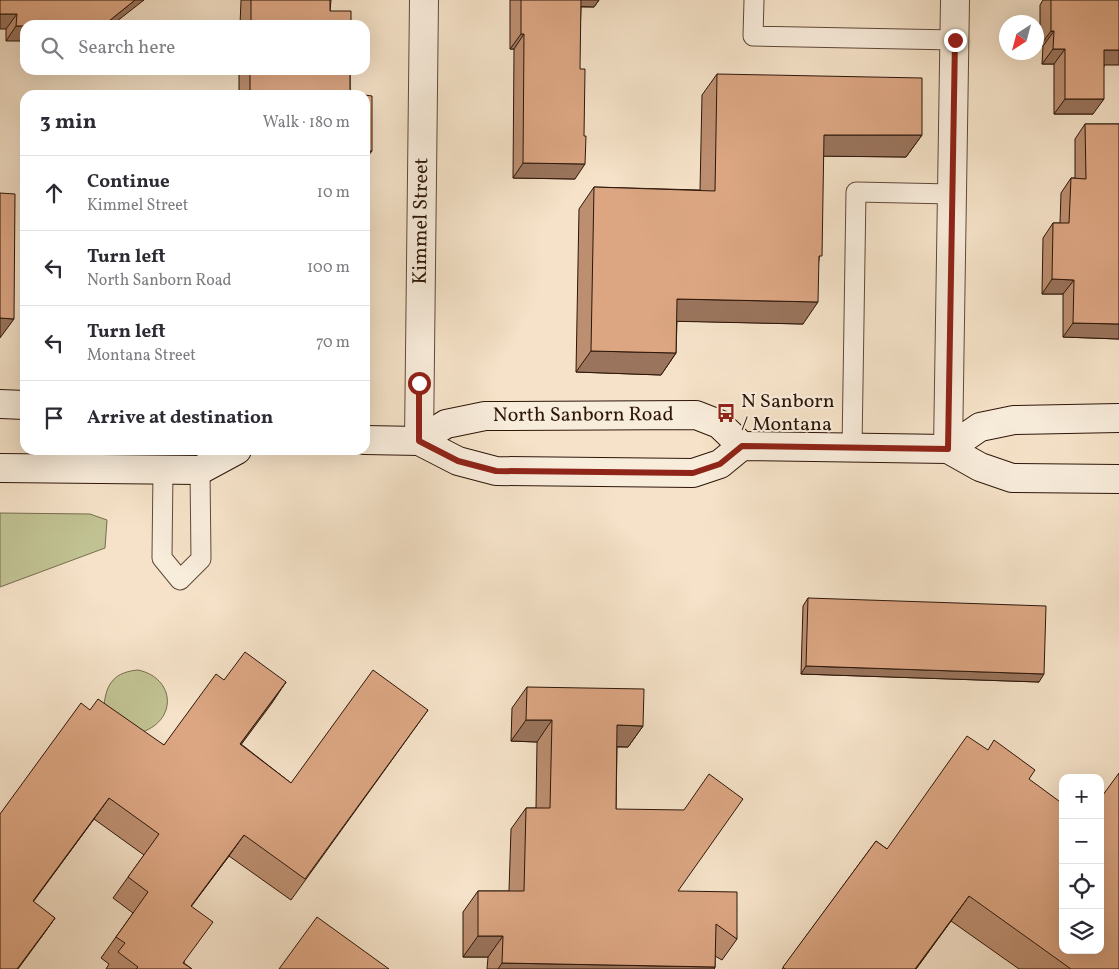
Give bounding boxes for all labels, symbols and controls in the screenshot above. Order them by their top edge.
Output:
north arrow [999,15,1044,60]
search box [20,20,370,75]
route end [944,29,967,52]
icon: search [38,34,66,62]
text: Search here [78,35,175,61]
text: 3 min [40,108,96,137]
text: Walk · 180 m [263,112,350,134]
street label: Kimmel Street [407,157,436,285]
text: Continue [87,169,170,195]
icon: ahead [40,179,68,207]
text: 10 m [317,182,350,204]
text: Kimmel Street [87,195,189,217]
text: Turn left [87,244,166,270]
icon: left [40,254,68,282]
text: 100 m [307,257,350,279]
text: North Sanborn Road [87,270,232,292]
text: Turn left [87,319,166,345]
icon: left [40,329,68,357]
text: 70 m [316,332,350,354]
text: Montana Street [87,345,196,367]
route start [408,372,431,395]
place label: N Sanborn / Montana [741,388,835,439]
street label: North Sanborn Road [493,401,674,430]
bus stop icon: N Sanborn / Montana [715,402,737,424]
icon: arrive [40,404,68,432]
text: Arrive at destination [87,405,273,431]
map controls [1059,774,1104,954]
button: + [1059,774,1104,819]
button: − [1059,819,1104,864]
button: locate [1059,864,1104,909]
button: layers [1059,909,1104,954]

